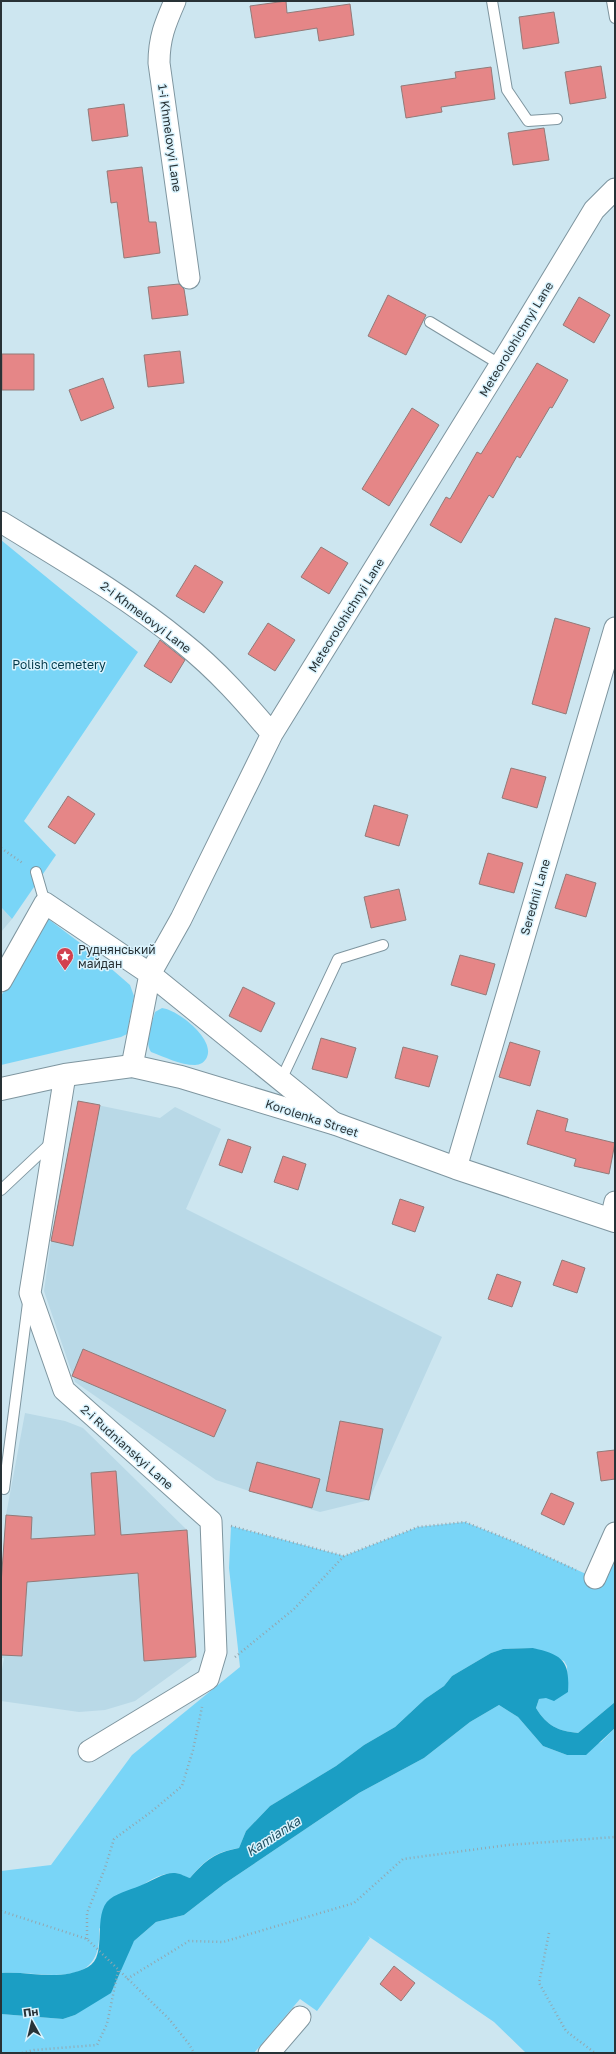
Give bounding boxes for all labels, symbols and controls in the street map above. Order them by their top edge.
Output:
street label: 1-i Khmelovyi Lane [155,83,185,193]
street label: Meteorolohichnyi Lane [476,279,556,399]
street label: Meteorolohichnyi Lane [305,555,387,675]
street label: 2-i Khmelovyi Lane [98,578,194,656]
park label: Polish cemetery [12,657,106,672]
street label: Serednii Lane [517,857,553,937]
place label: Руднянський майдан [78,942,156,971]
place icon: Руднянський майдан [55,946,75,971]
street label: Korolenka Street [264,1096,361,1140]
street label: 2-i Rudnianskyi Lane [78,1401,176,1493]
water label: Kamianka [243,1812,304,1859]
north arrow [12,2002,52,2042]
text: Пн [22,2004,39,2019]

